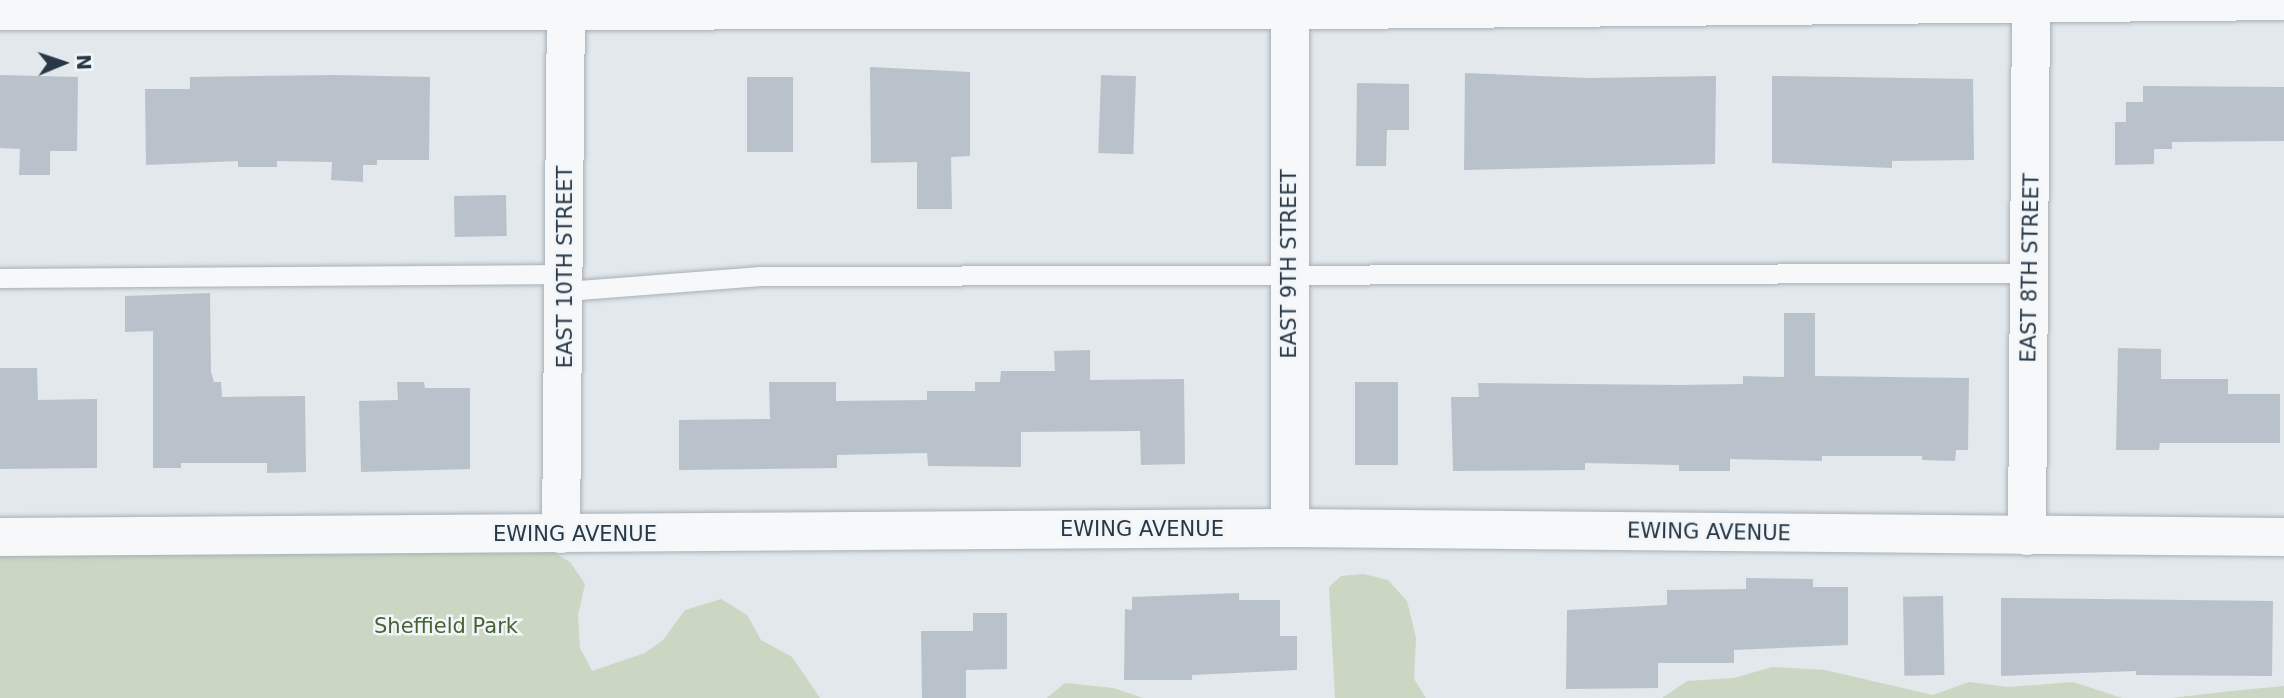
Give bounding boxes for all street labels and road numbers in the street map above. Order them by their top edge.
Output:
street label: EAST 10TH STREET [552,166,578,368]
street label: EAST 9TH STREET [1276,169,1302,359]
street label: EAST 8TH STREET [2016,173,2044,363]
street label: EWING AVENUE [1060,516,1224,542]
street label: EWING AVENUE [1627,518,1791,546]
street label: EWING AVENUE [493,521,657,547]

